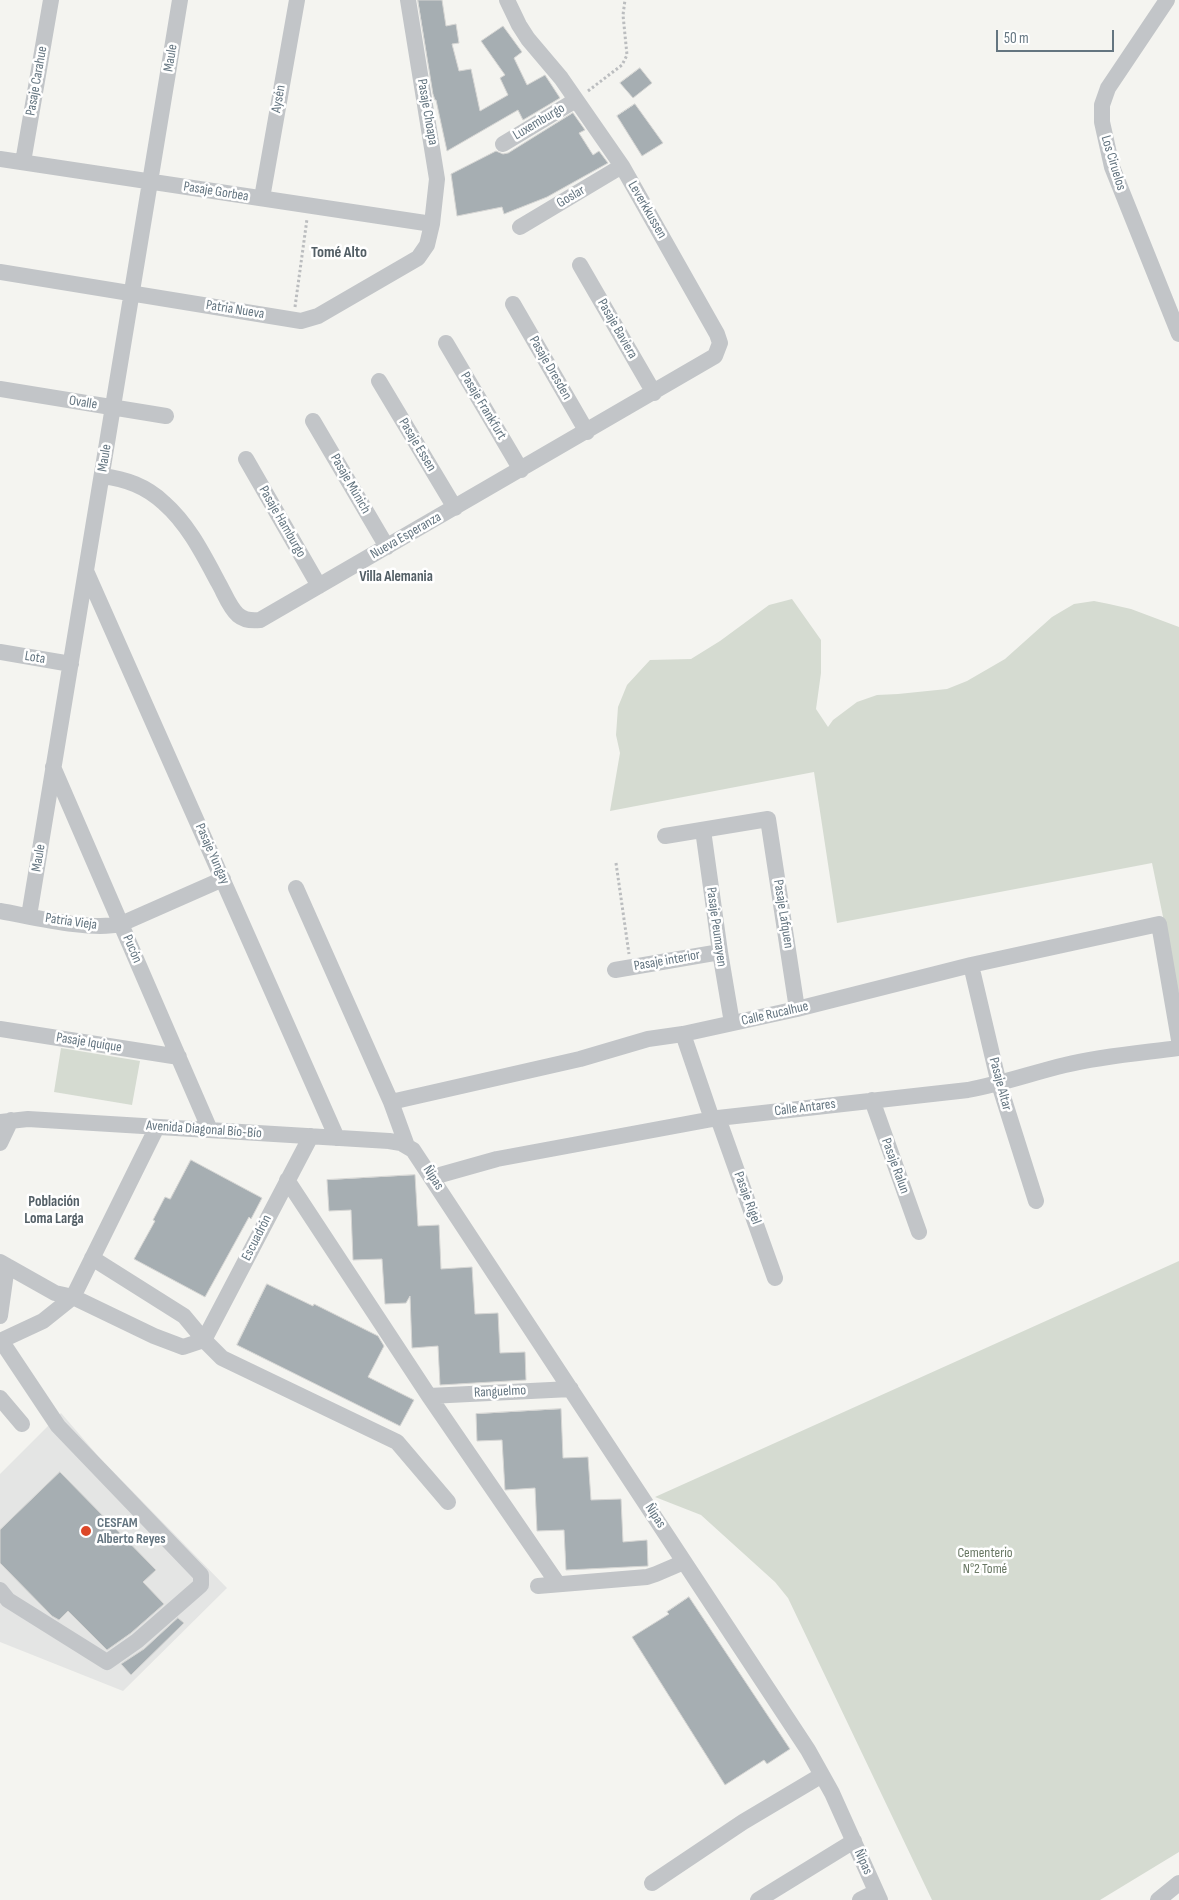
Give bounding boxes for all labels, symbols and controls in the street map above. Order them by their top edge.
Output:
scale bar [999,20,1116,52]
text: 50 m [1004,29,1029,48]
street label: Maule [161,43,181,73]
street label: Pasaje Carahue [23,45,51,117]
street label: Pasaje Choapa [413,78,441,146]
street label: Aysén [268,84,290,114]
street label: Luxemburgo [510,100,568,144]
street label: Los Ciruelos [1097,134,1129,192]
street label: Leverkkussen [624,178,670,242]
street label: Pasaje Gorbea [182,179,250,205]
street label: Goslar [554,182,588,212]
district label: Tomé Alto [311,243,367,263]
street label: Pasaje Baviera [593,296,641,362]
street label: Patria Nueva [205,297,265,323]
street label: Pasaje Dresden [525,333,575,403]
street label: Pasaje Frankfurt [456,369,510,443]
street label: Ovalle [68,392,98,414]
street label: Pasaje Essen [395,415,439,475]
street label: Maule [95,443,115,473]
street label: Pasaje Múnich [326,451,374,517]
street label: Pasaje Hamburgo [255,483,309,561]
street label: Nueva Esperanza [368,509,444,563]
district label: Villa Alemania [359,568,433,586]
street label: Lota [24,648,46,668]
street label: Pasaje Yungay [191,821,233,887]
street label: Maule [29,843,49,873]
street label: Pasaje Lafquen [769,878,797,950]
street label: Pasaje Peumayen [702,886,730,968]
street label: Patria Vieja [44,910,98,934]
street label: Pucón [119,932,145,966]
street label: Pasaje interior [633,947,701,975]
street label: Calle Rucalhue [740,998,810,1030]
street label: Pasaje Iquique [55,1030,123,1056]
street label: Pasaje Altar [985,1056,1015,1112]
street label: Calle Antares [774,1096,836,1120]
street label: Avenida Diagonal Bío-Bío [146,1118,262,1142]
street label: Pasaje Ralun [877,1136,913,1196]
street label: Ñipas [419,1163,447,1193]
street label: Pasaje Rigel [730,1169,764,1227]
district label: Población Loma Larga [24,1193,84,1228]
street label: Escuadrón [238,1212,276,1264]
street label: Ranguelmo [474,1382,526,1402]
street label: Ñipas [641,1501,669,1531]
place label: CESFAM Alberto Reyes [97,1515,166,1548]
marker: CESFAM Alberto Reyes [79,1524,93,1538]
park label: Cementerio N°2 Tomé [957,1545,1013,1578]
street label: Ñipas [850,1847,876,1877]

